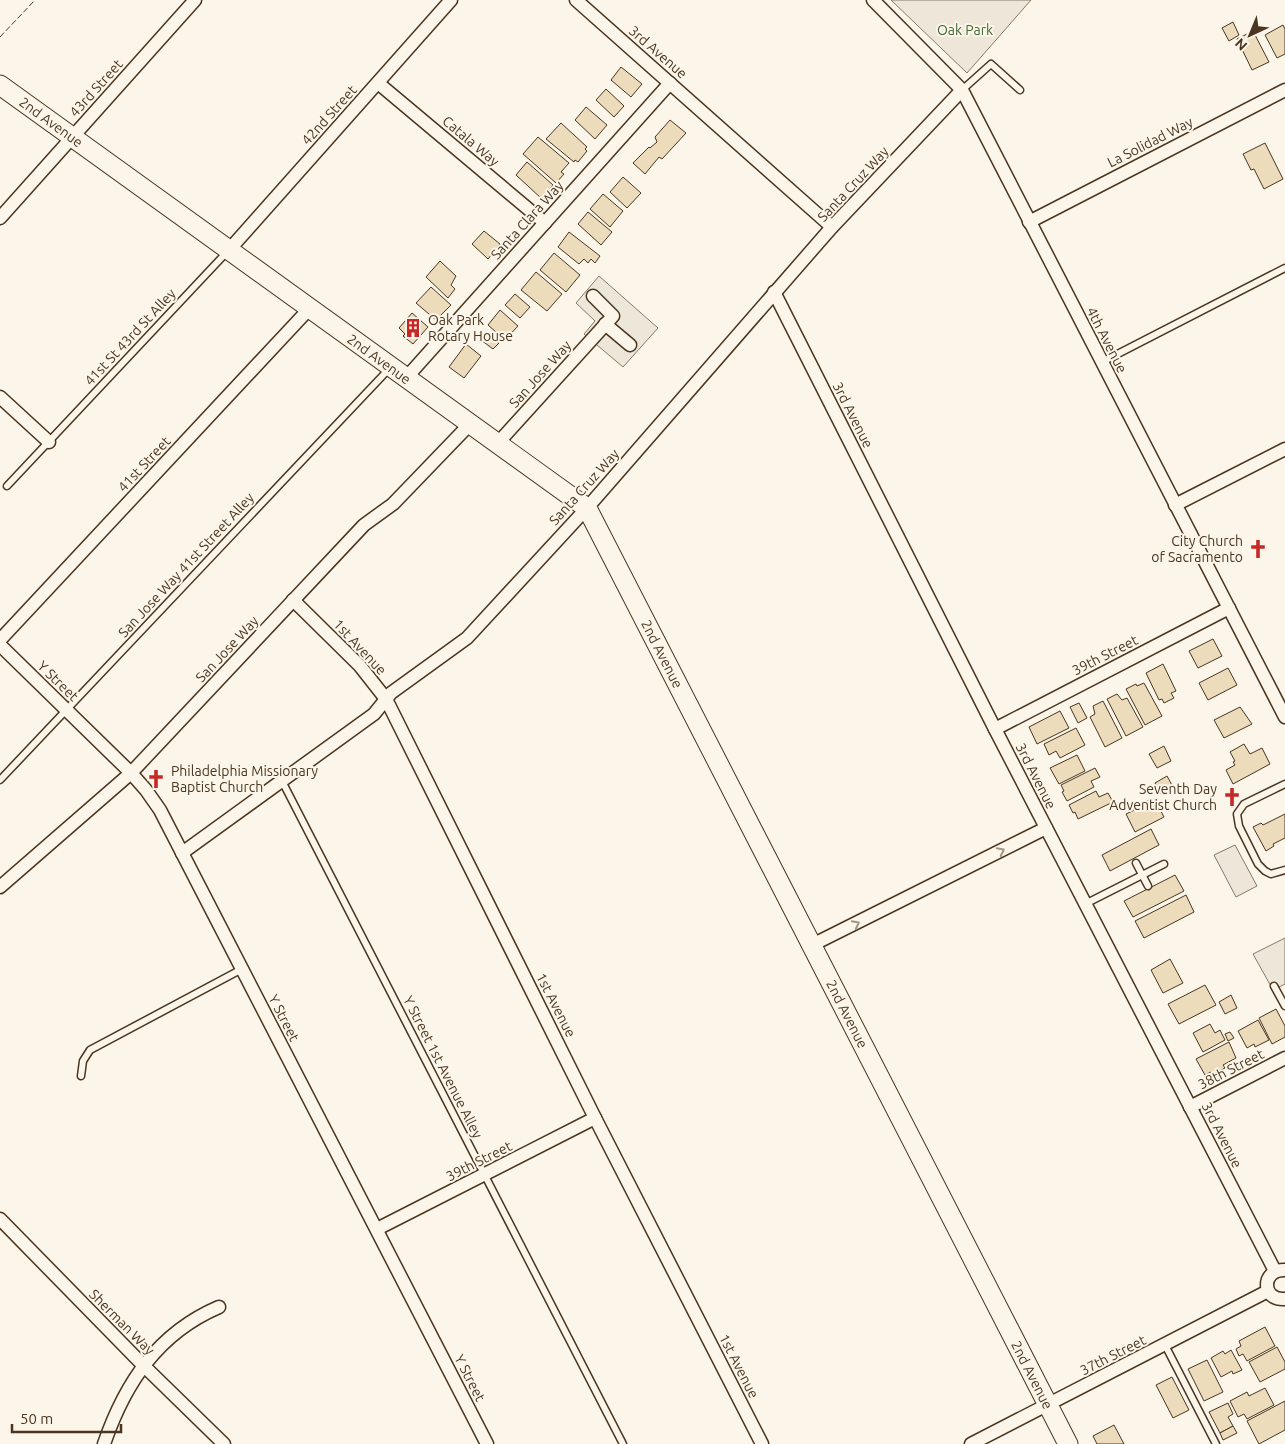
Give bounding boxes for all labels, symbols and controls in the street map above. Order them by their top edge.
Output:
north arrow [1225,10,1275,60]
street label: 3rd Avenue [626,22,690,82]
park label: Oak Park [937,22,993,38]
text: N [1232,35,1250,54]
street label: 43rd Street [66,56,126,120]
street label: 42nd Street [298,82,360,148]
street label: 2nd Avenue [16,94,86,150]
street label: Catala Way [439,113,503,170]
street label: La Solidad Way [1105,114,1196,170]
street label: Santa Cruz Way [814,143,892,225]
street label: Santa Clara Way [488,177,567,263]
street label: 41st St 43rd St Alley [81,285,179,389]
street label: 4th Avenue [1084,304,1130,376]
place label: Oak Park Rotary House [428,312,513,344]
building icon: Oak Park Rotary House [402,317,424,339]
street label: 2nd Avenue [344,331,414,387]
street label: San Jose Way [506,337,574,411]
street label: 3rd Avenue [830,379,876,451]
street label: 41st Street [114,433,174,495]
street label: Santa Cruz Way [546,446,622,528]
street label: San Jose Way 41st Street Alley [115,489,257,640]
place label: City Church of Sacramento [1151,533,1243,565]
church icon: City Church of Sacramento [1247,538,1269,560]
street label: San Jose Way [192,612,262,685]
street label: 1st Avenue [330,616,390,678]
street label: 2nd Avenue [638,617,686,691]
street label: 39th Street [1069,631,1141,678]
street label: Y Street [34,658,82,705]
street label: 3rd Avenue [1013,740,1059,812]
place label: Philadelphia Missionary Baptist Church [171,763,318,795]
church icon: Philadelphia Missionary Baptist Church [145,768,167,790]
place label: Seventh Day Adventist Church [1109,781,1217,813]
church icon: Seventh Day Adventist Church [1221,786,1243,808]
one-way arrow [996,847,1005,857]
one-way arrow [850,920,859,930]
street label: 1st Avenue [533,970,579,1040]
street label: 2nd Avenue [823,977,871,1051]
street label: Y Street [265,992,303,1045]
street label: Y Street 1st Avenue Alley [400,993,486,1141]
street label: 38th Street [1195,1045,1267,1092]
street label: 3rd Avenue [1199,1099,1245,1171]
street label: 39th Street [443,1137,515,1184]
street label: Sherman Way [86,1286,158,1358]
street label: 1st Avenue [716,1331,762,1401]
street label: 37th Street [1077,1331,1149,1378]
street label: 2nd Avenue [1008,1338,1056,1412]
street label: Y Street [451,1352,489,1405]
scale bar [12,1402,121,1434]
text: 50 m [20,1410,53,1427]

